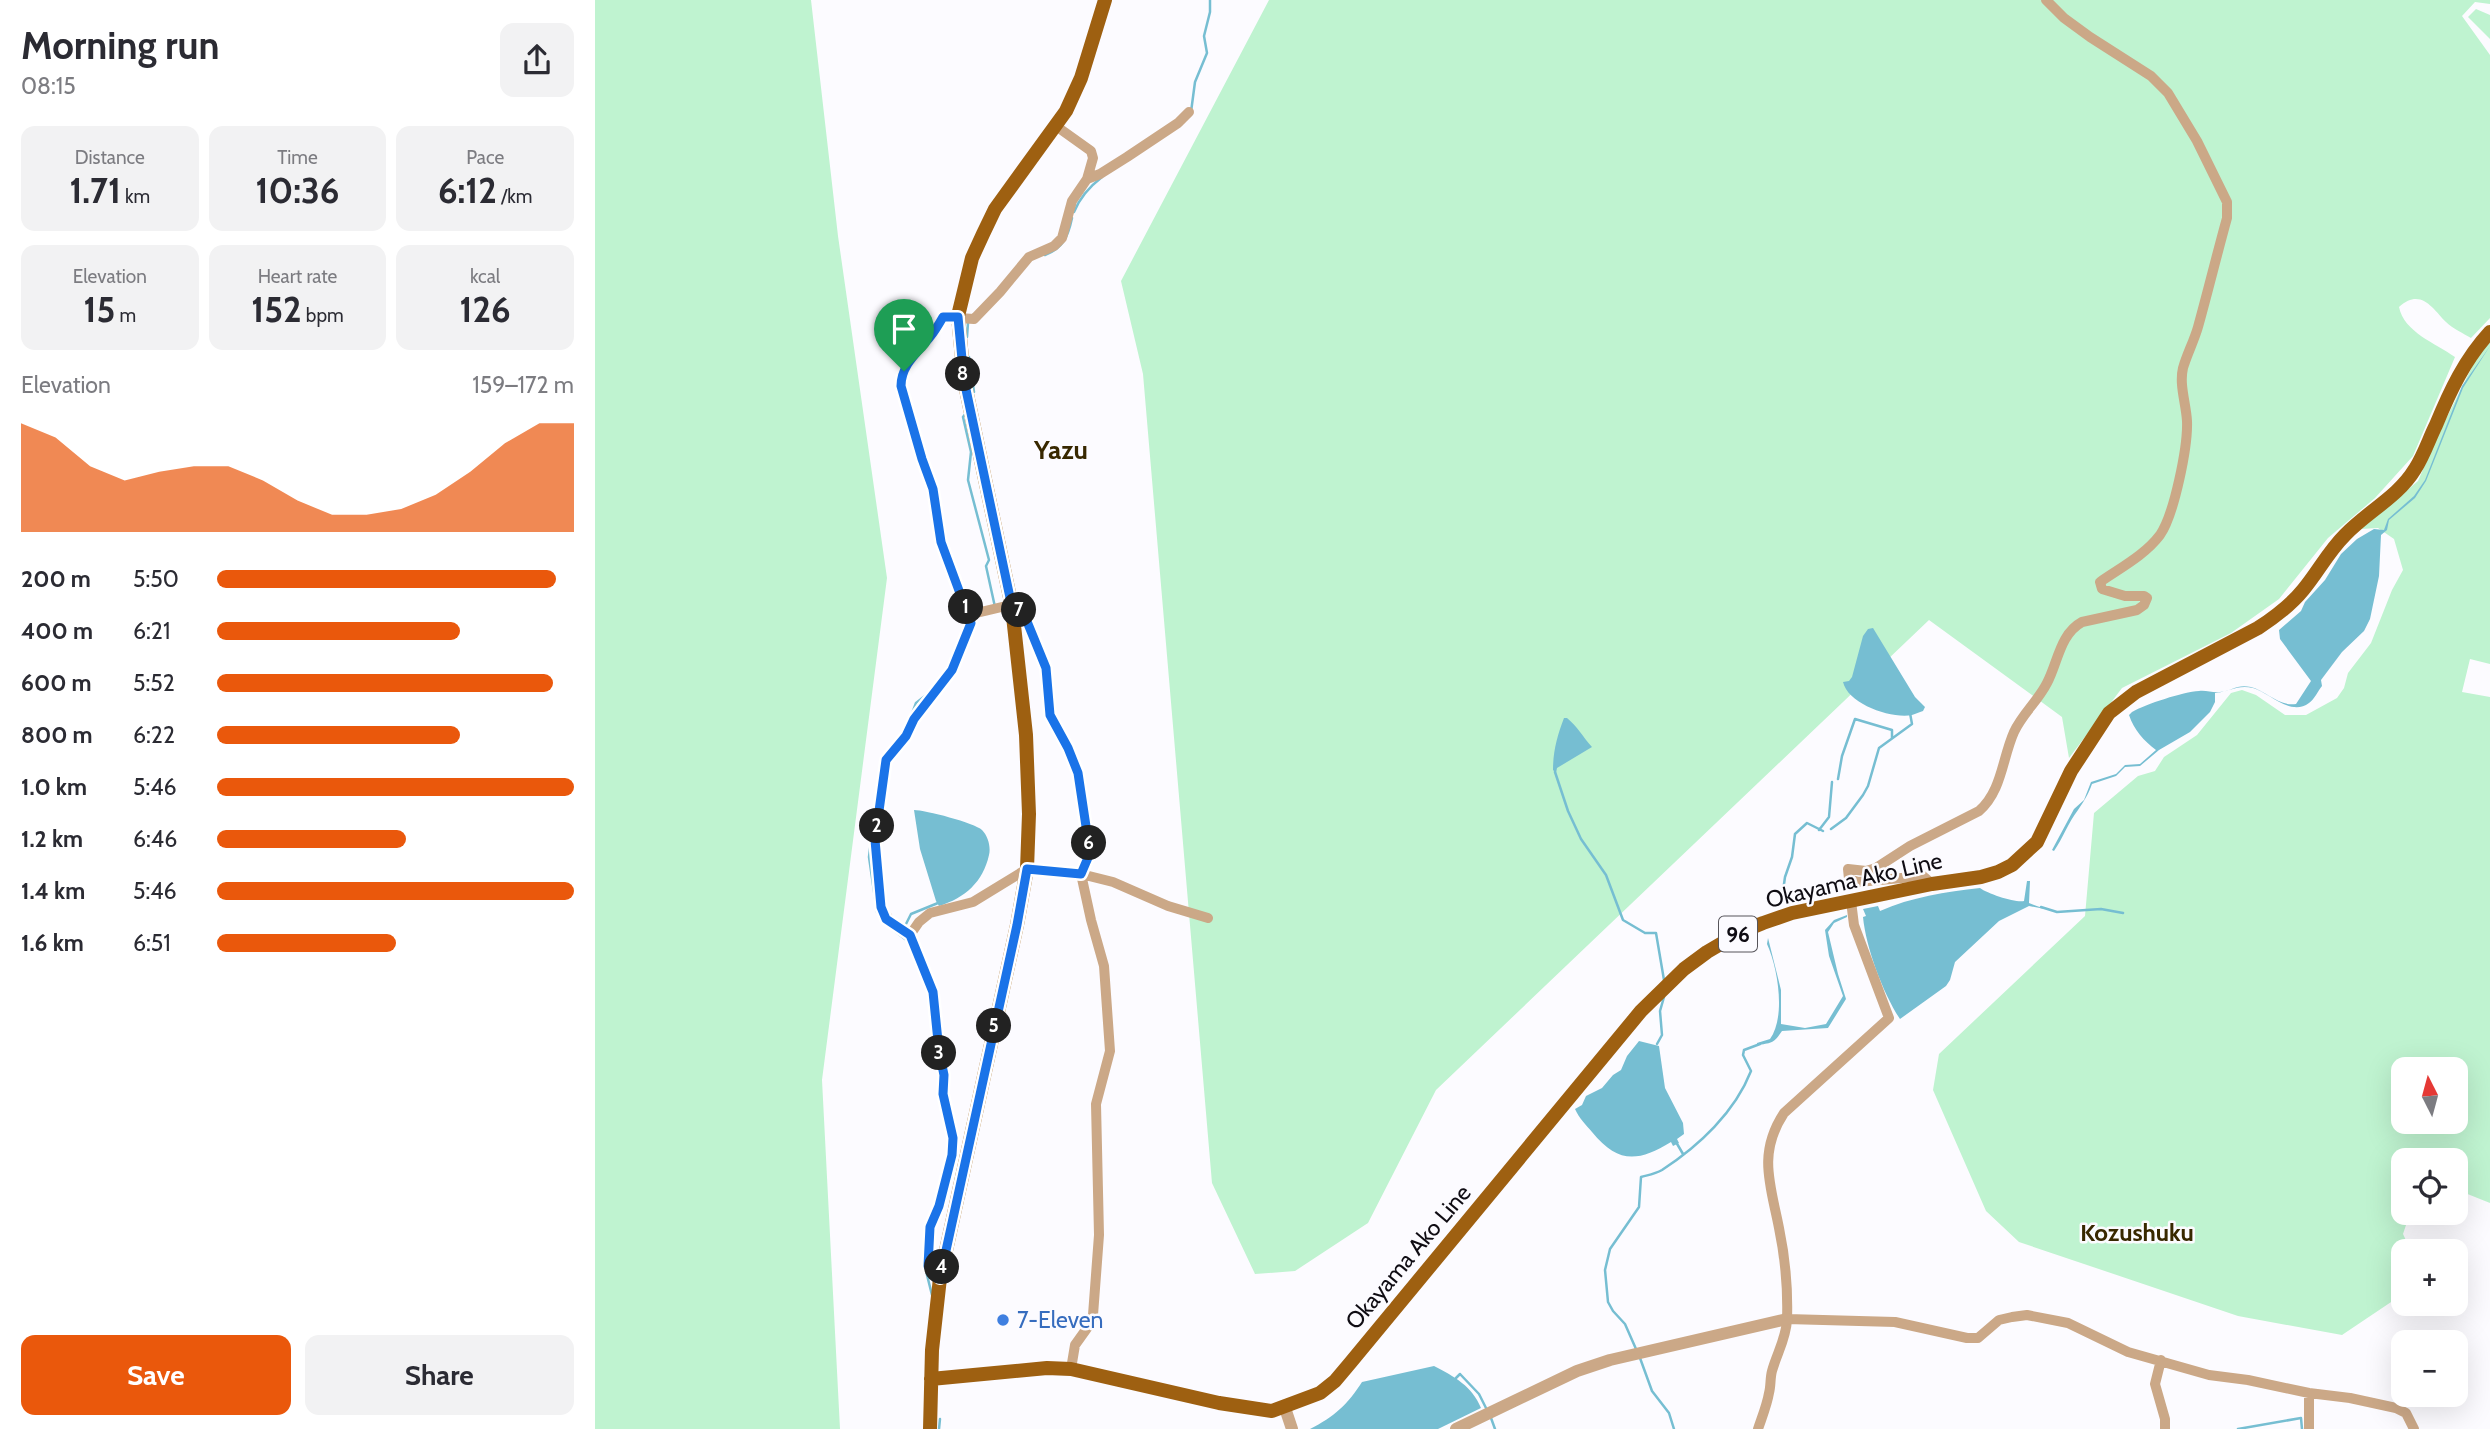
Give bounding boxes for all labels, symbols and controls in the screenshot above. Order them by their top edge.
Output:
text: Morning run [21,22,220,69]
button: share [500,23,574,97]
text: 08:15 [21,72,76,100]
text: Distance [75,146,145,169]
text: Time [277,146,318,169]
text: Pace [466,146,504,169]
text: 1.71 [69,169,121,212]
text: 10:36 [256,169,339,212]
text: 6:12 [438,169,497,212]
text: km [121,185,150,208]
text: /km [497,185,532,208]
text: Elevation [73,265,147,288]
text: Heart rate [258,265,337,288]
text: kcal [470,265,500,288]
text: 15 [83,288,115,331]
text: 152 [251,288,302,331]
text: 126 [460,288,511,331]
pin [874,299,934,371]
text: m [115,304,136,327]
text: bpm [302,304,344,327]
icon: arrive [885,310,923,348]
pin: 8 [945,356,981,392]
text: 8 [957,362,968,385]
text: Elevation [21,371,111,399]
text: 159–172 m [472,371,574,399]
district label: Yazu [1033,434,1088,466]
text: 200 m [21,565,91,593]
text: 5:50 [133,565,179,593]
pin: 1 [949,590,983,624]
pin: 7 [1001,592,1037,628]
text: 1 [962,595,969,618]
text: 7 [1014,598,1023,621]
text: 400 m [21,617,93,645]
text: 6:21 [133,617,170,645]
text: 600 m [21,669,92,697]
text: 5:52 [133,669,175,697]
text: 800 m [21,721,93,749]
text: 6:22 [133,721,175,749]
text: 1.0 km [21,773,87,801]
text: 5:46 [133,773,177,801]
pin: 2 [859,808,895,844]
text: 2 [871,814,882,837]
text: 1.2 km [21,825,83,853]
text: 6:46 [133,825,177,853]
pin: 6 [1071,826,1107,860]
text: 6 [1083,831,1094,854]
street label: Okayama Ako Line [1763,846,1945,914]
text: 1.4 km [21,877,85,905]
text: 5:46 [133,877,177,905]
road number: 96 [1719,916,1757,951]
text: 1.6 km [21,929,84,957]
text: 6:51 [133,929,171,957]
pin: 5 [977,1009,1011,1044]
text: 5 [988,1014,999,1037]
pin: 3 [921,1036,957,1070]
text: 3 [933,1041,944,1064]
north arrow [2391,1057,2467,1134]
map controls [2391,1057,2468,1407]
button: locate [2391,1148,2468,1225]
street label: Okayama Ako Line [1339,1179,1477,1335]
district label: Kozushuku [2080,1218,2194,1247]
button: + [2391,1239,2468,1316]
pin: 4 [925,1250,959,1284]
text: 4 [936,1255,947,1278]
place label: 7-Eleven [1017,1306,1103,1334]
marker: 7-Eleven [995,1312,1011,1328]
button: − [2391,1330,2468,1407]
button: Save [21,1335,291,1415]
button: Share [305,1335,574,1415]

